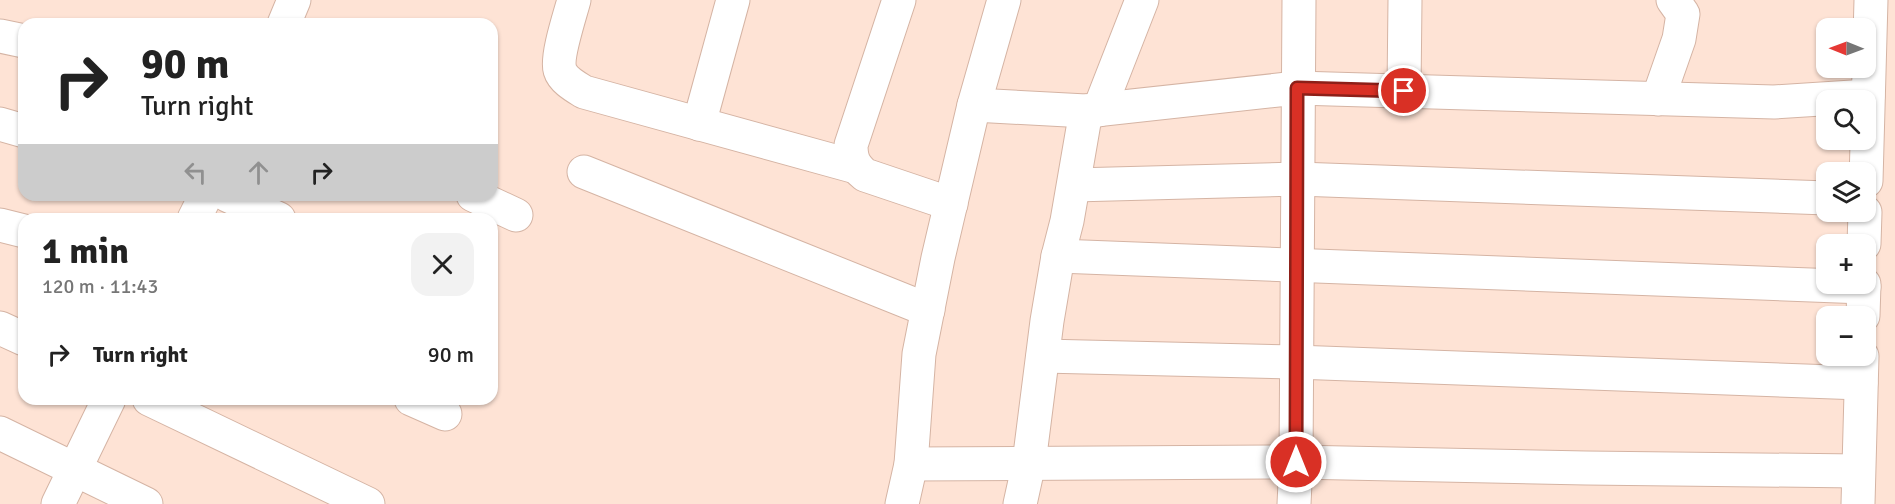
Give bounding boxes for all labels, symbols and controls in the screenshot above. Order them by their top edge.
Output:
north arrow [1816,18,1876,78]
map controls [1816,18,1876,366]
text: 90 m [141,39,230,90]
icon: right [42,42,120,120]
pin [1378,65,1429,116]
icon: arrive [1387,74,1420,107]
text: Turn right [141,90,254,123]
button: search [1816,90,1876,150]
icon: left [179,156,212,189]
icon: ahead [242,156,275,189]
icon: right [305,156,338,189]
button: layers [1816,162,1876,222]
text: 1 min [42,229,129,274]
button: close [411,233,474,296]
button: + [1816,234,1876,294]
text: 120 m · 11:43 [42,274,158,299]
button: − [1816,306,1876,366]
icon: right [42,338,75,371]
text: Turn right [93,341,188,368]
text: 90 m [428,341,474,368]
position arrow [1264,430,1328,494]

